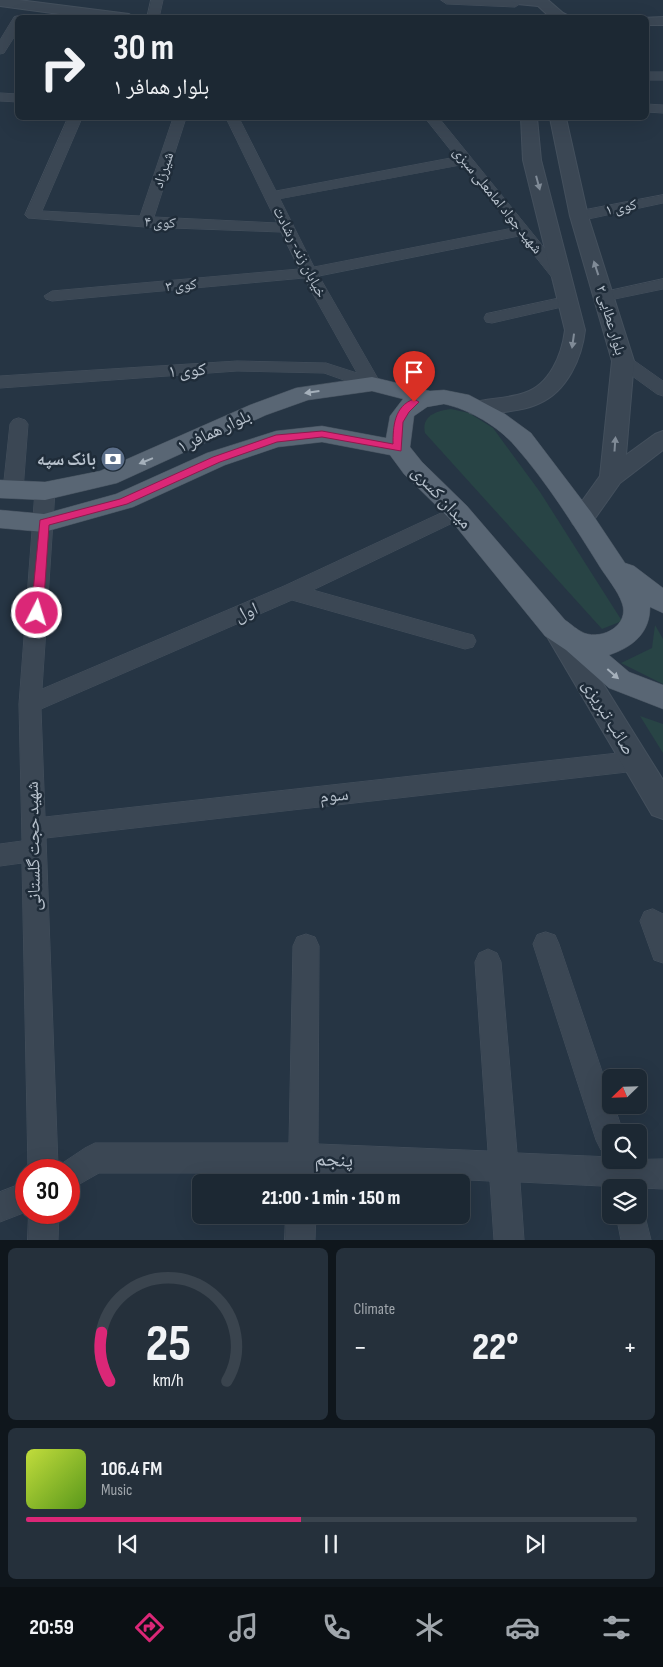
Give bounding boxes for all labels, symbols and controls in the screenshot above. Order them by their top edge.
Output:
text: 30 m [113,27,174,70]
icon: right [30,35,95,100]
text: بلوار همافر ۱ [113,74,209,101]
street label: شهید جواد امامعلی سبزی [449,143,547,258]
street label: شیرزاد [149,150,178,191]
one-way arrow [534,175,542,190]
street label: کوی ۱ [604,195,639,220]
street label: خیابان زند- رشادت [268,203,331,301]
street label: کوی ۴ [144,212,176,233]
one-way arrow [592,261,600,276]
street label: کوی ۳ [164,275,198,296]
street label: بلوار عطایی ۲ [591,283,630,357]
one-way arrow [569,333,577,349]
pin [393,351,435,402]
icon: arrive [400,358,428,386]
street label: کوی ۱ [167,359,207,382]
one-way arrow [304,389,320,397]
street label: بلوار همافر ۱ [174,405,254,458]
one-way arrow [611,436,619,452]
bank icon: بانک سپه [100,446,126,472]
place label: بانک سپه [37,449,96,470]
one-way arrow [138,457,153,465]
street label: میدان کسری [407,461,476,533]
position arrow [10,586,62,638]
street label: اول [231,598,261,627]
one-way arrow [606,668,618,680]
street label: صائب تبریزی [578,676,639,759]
street label: شهید حجت گلستانی [22,781,45,911]
street label: سوم [318,784,350,808]
north arrow [602,1069,648,1114]
map controls [602,1069,647,1224]
button: search [602,1124,647,1169]
street label: پنجم [314,1146,354,1174]
speed limit sign: 30 [15,1159,80,1224]
button: layers [602,1179,647,1224]
text: 21:00 · 1 min · 150 m [262,1187,400,1210]
text: Climate [354,1300,395,1319]
text: 25 [145,1313,191,1376]
text: 22° [472,1325,518,1370]
text: − [354,1331,367,1364]
text: + [623,1331,637,1364]
text: km/h [152,1370,183,1391]
text: 106.4 FM [101,1458,162,1481]
text: Music [101,1481,132,1500]
icon: previous [114,1530,142,1558]
icon: pause [317,1530,345,1558]
icon: next [521,1530,549,1558]
icon: directions [132,1610,167,1645]
icon: music [226,1610,261,1645]
icon: phone [319,1610,354,1645]
icon: climate [412,1610,447,1645]
icon: car [505,1610,540,1645]
icon: filters [599,1610,634,1645]
text: 20:59 [29,1614,74,1641]

